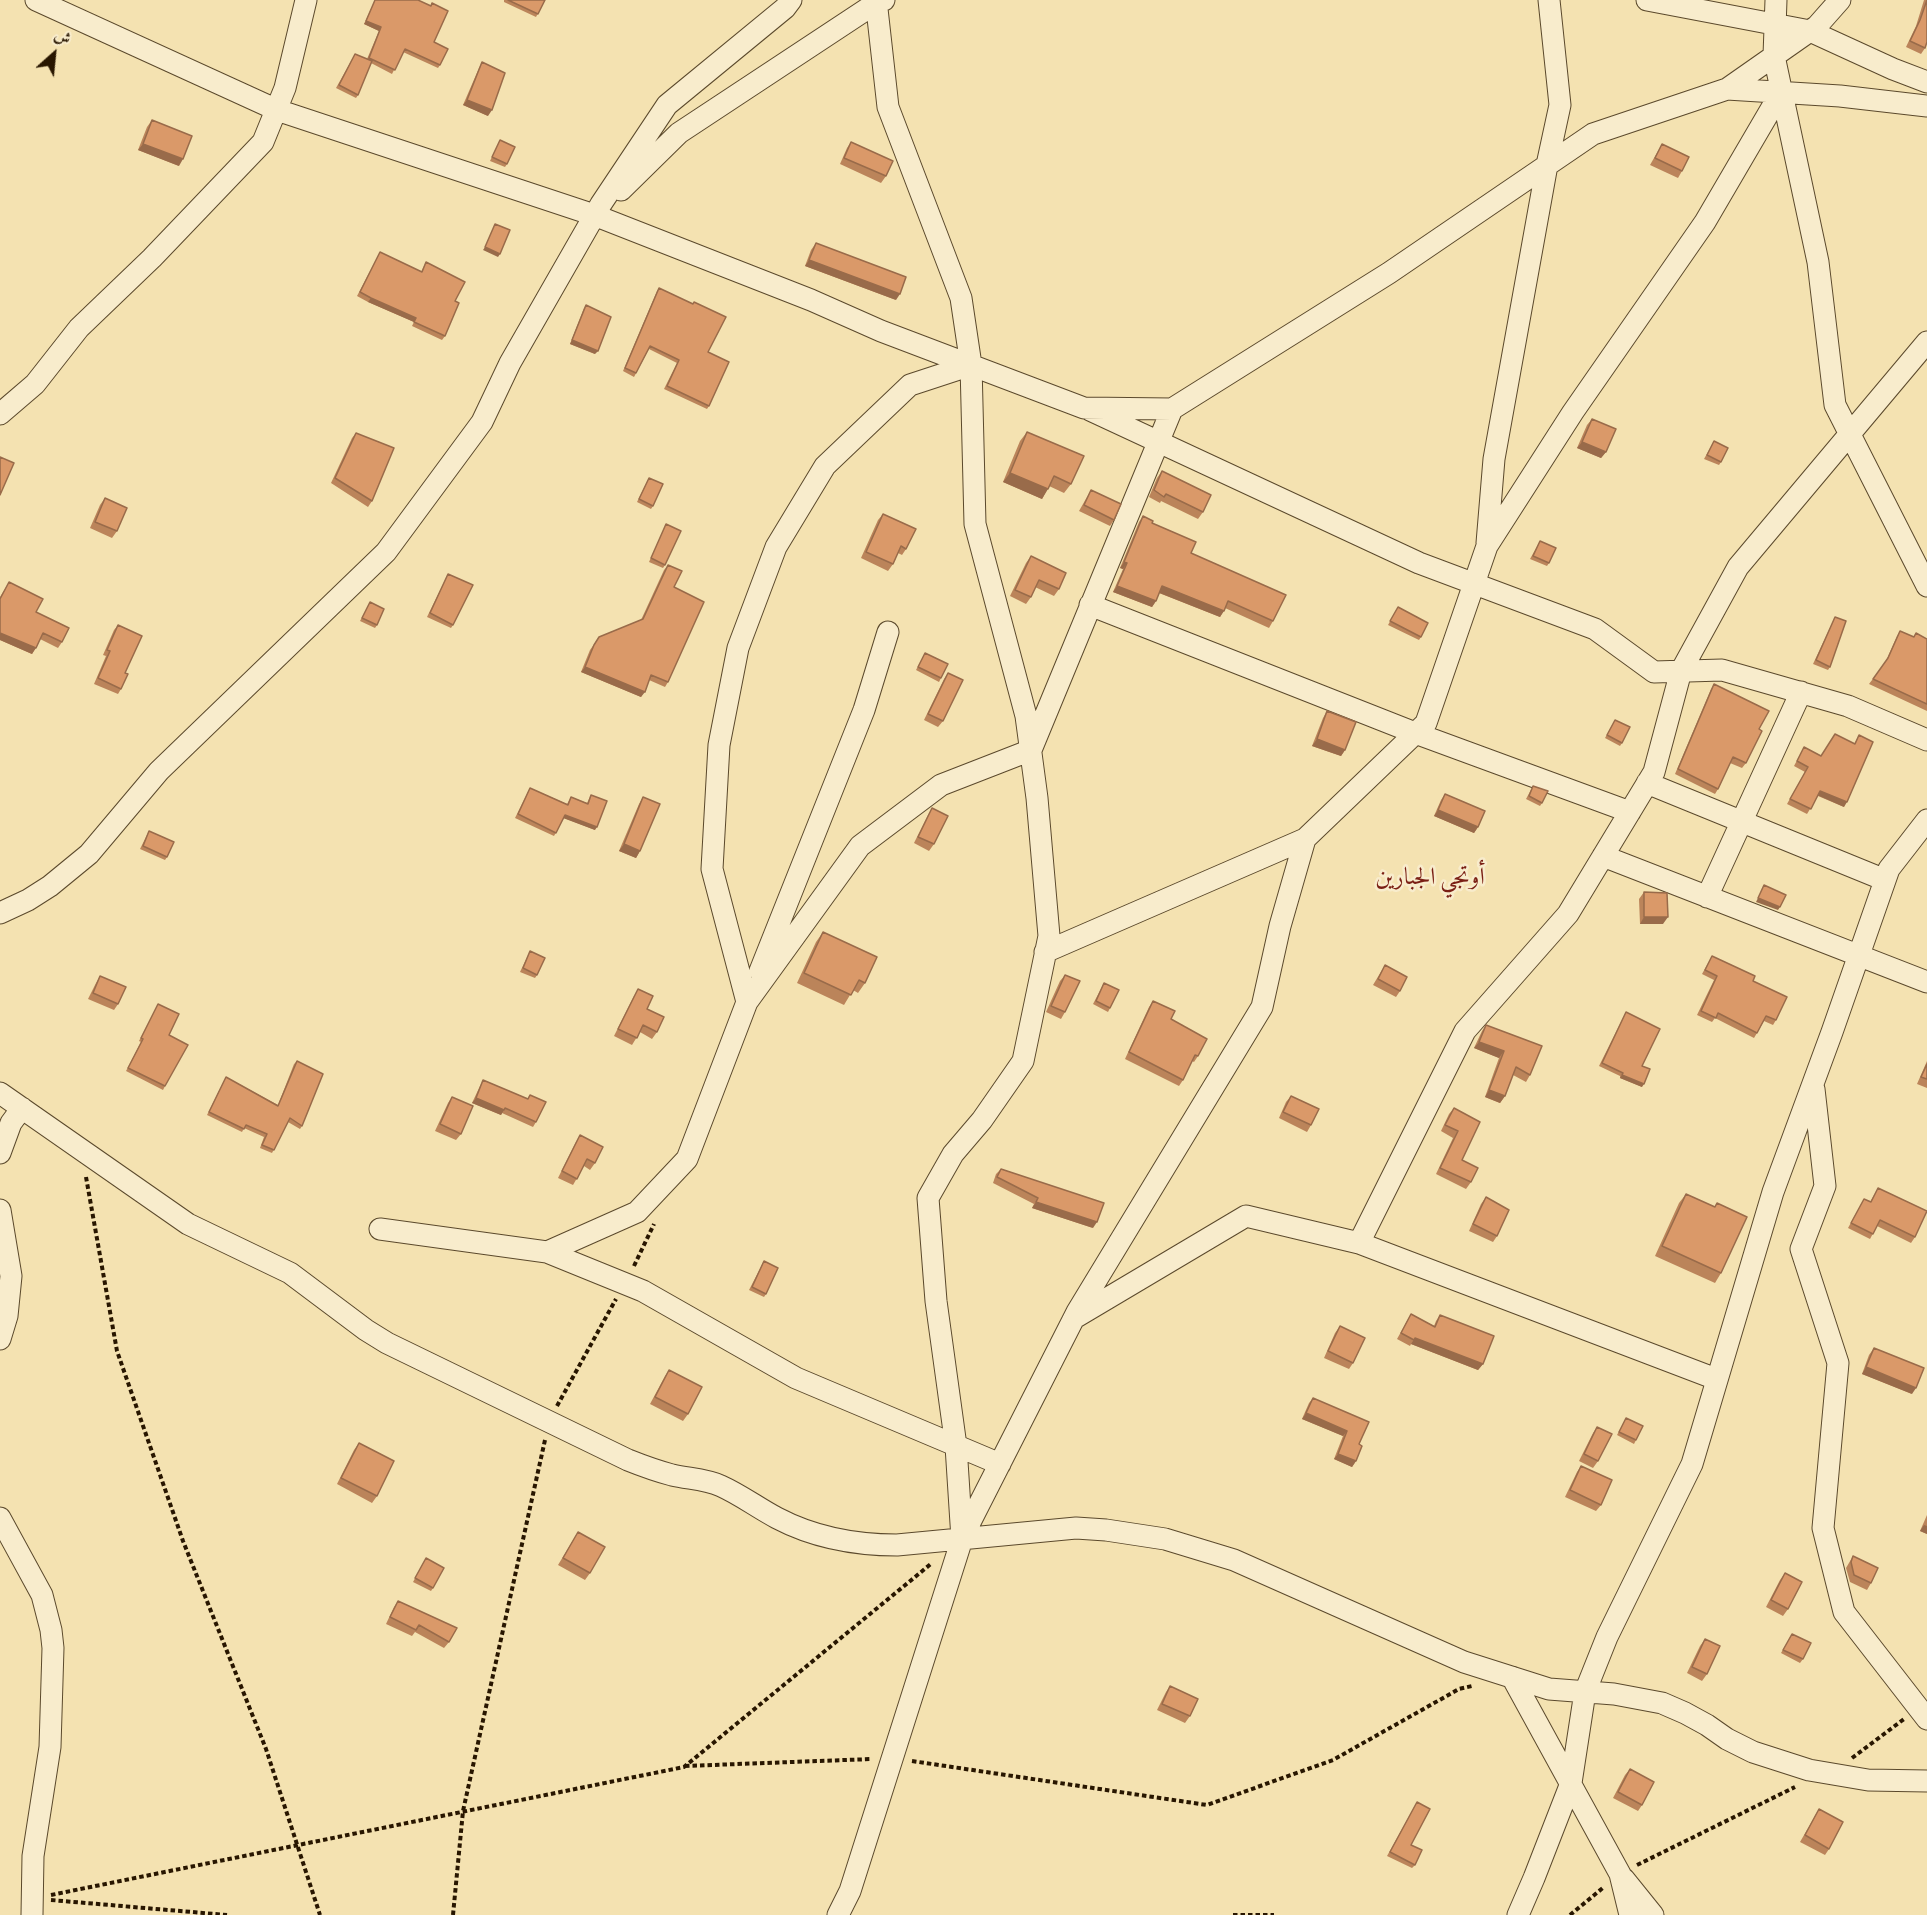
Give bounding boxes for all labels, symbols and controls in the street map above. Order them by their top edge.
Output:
north arrow [24,24,84,84]
text: ش [50,25,74,51]
district label: أوتجي الجبارين [1375,866,1485,894]

